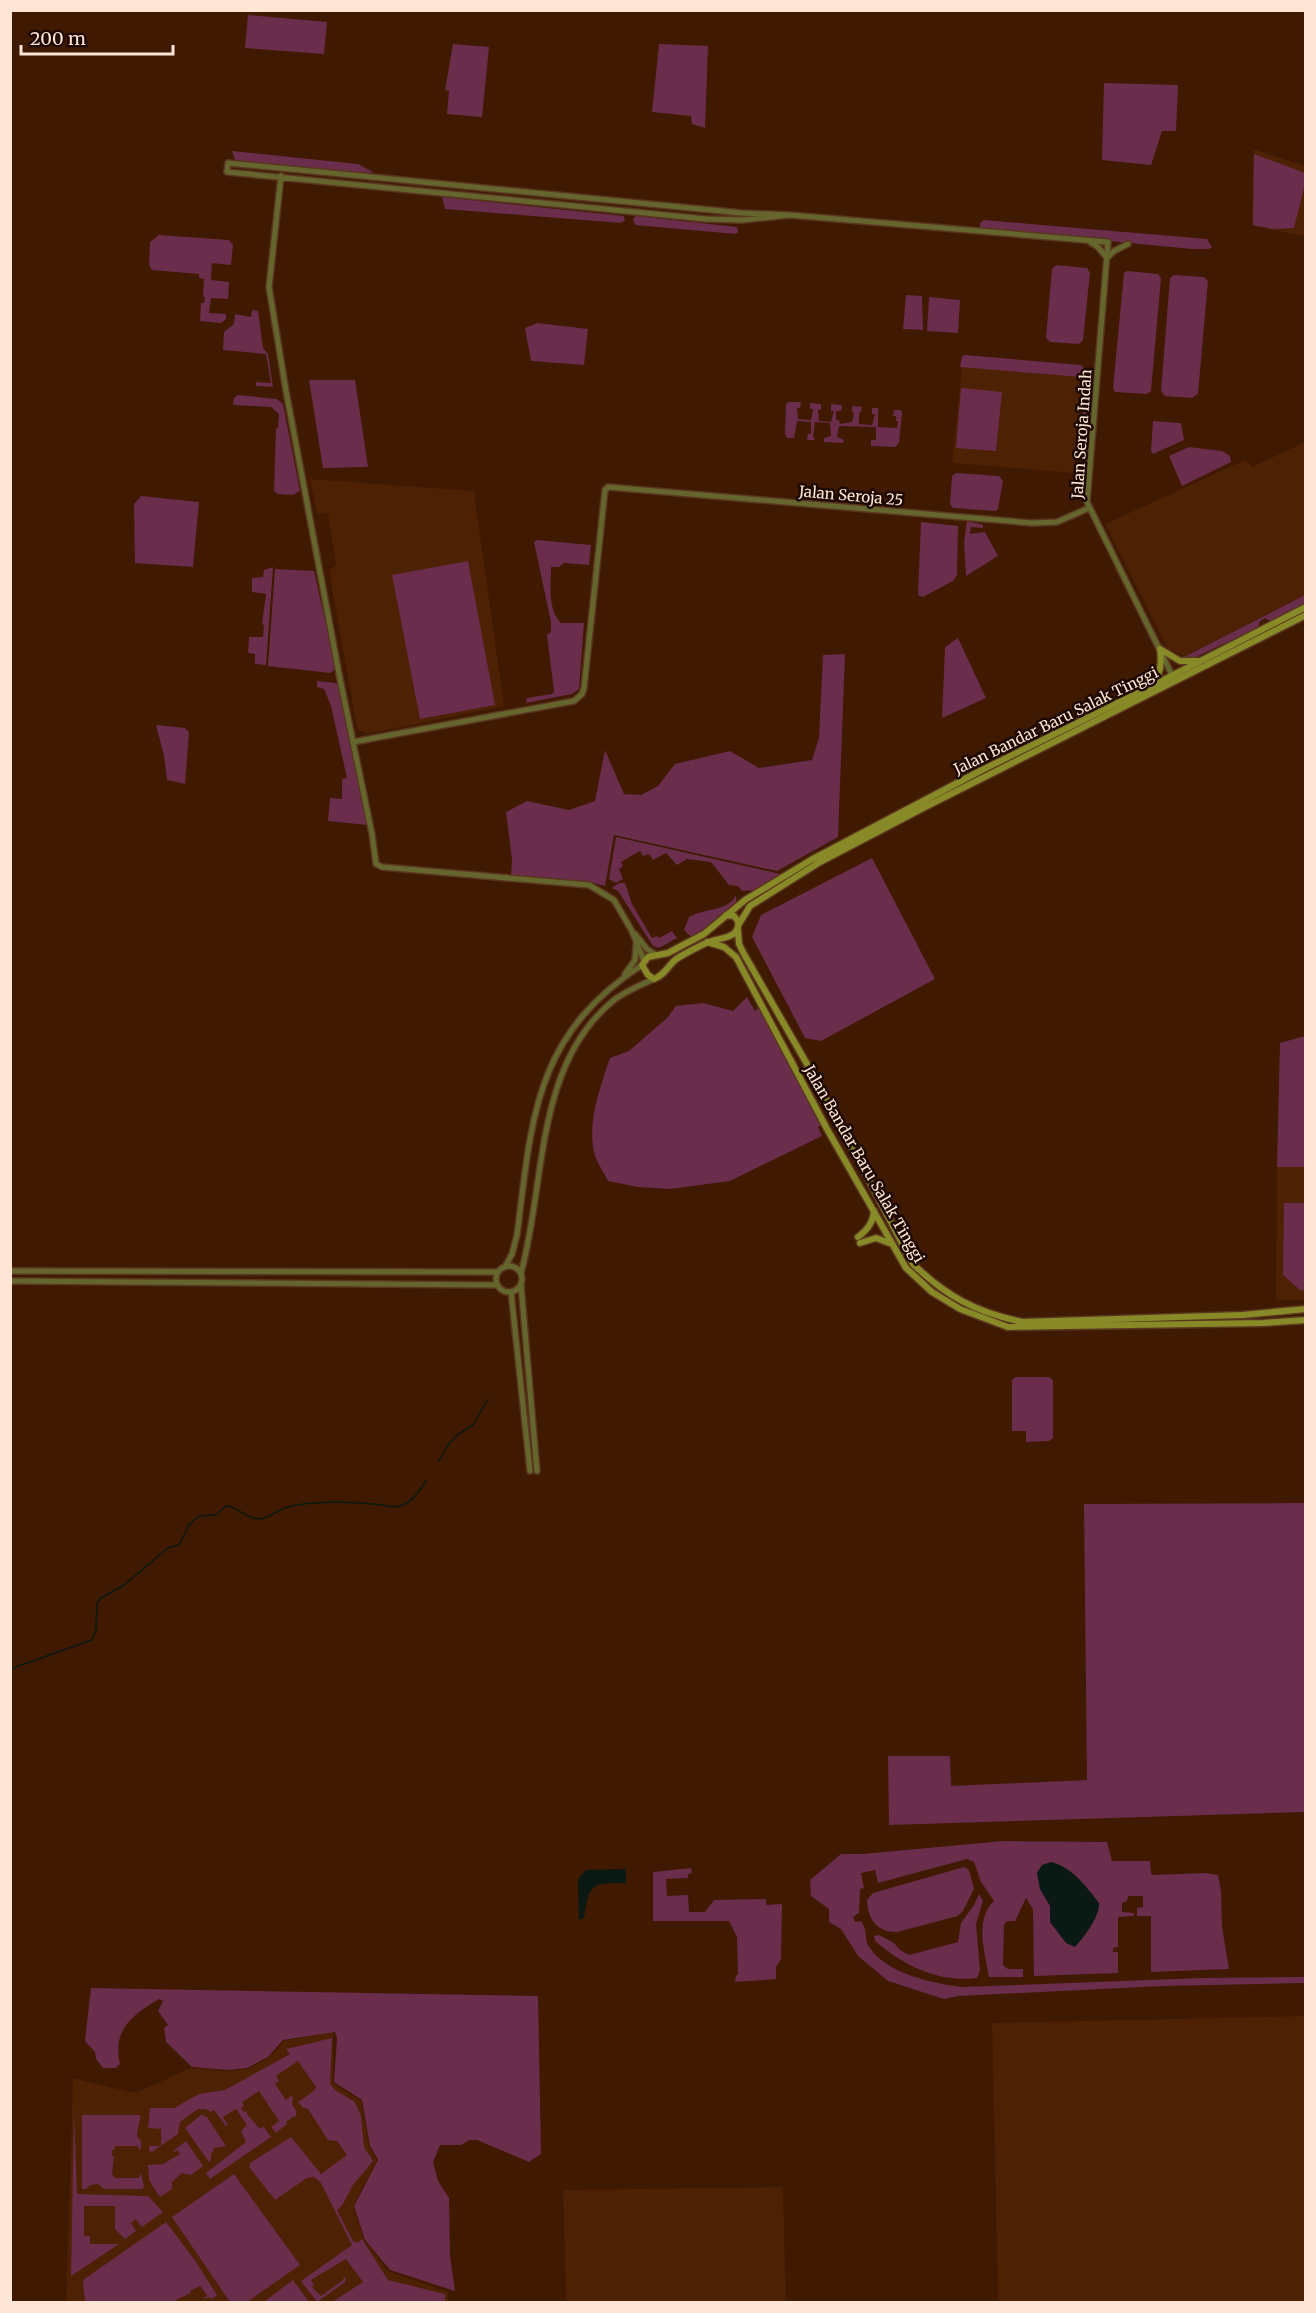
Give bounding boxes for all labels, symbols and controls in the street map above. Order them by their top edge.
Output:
scale bar [21,18,172,56]
text: 200 m [30,27,86,50]
street label: Jalan Seroja Indah [1067,368,1096,500]
street label: Jalan Seroja 25 [797,481,904,510]
street label: Jalan Bandar Baru Salak Tinggi [950,663,1161,779]
street label: Jalan Bandar Baru Salak Tinggi [799,1061,929,1266]

